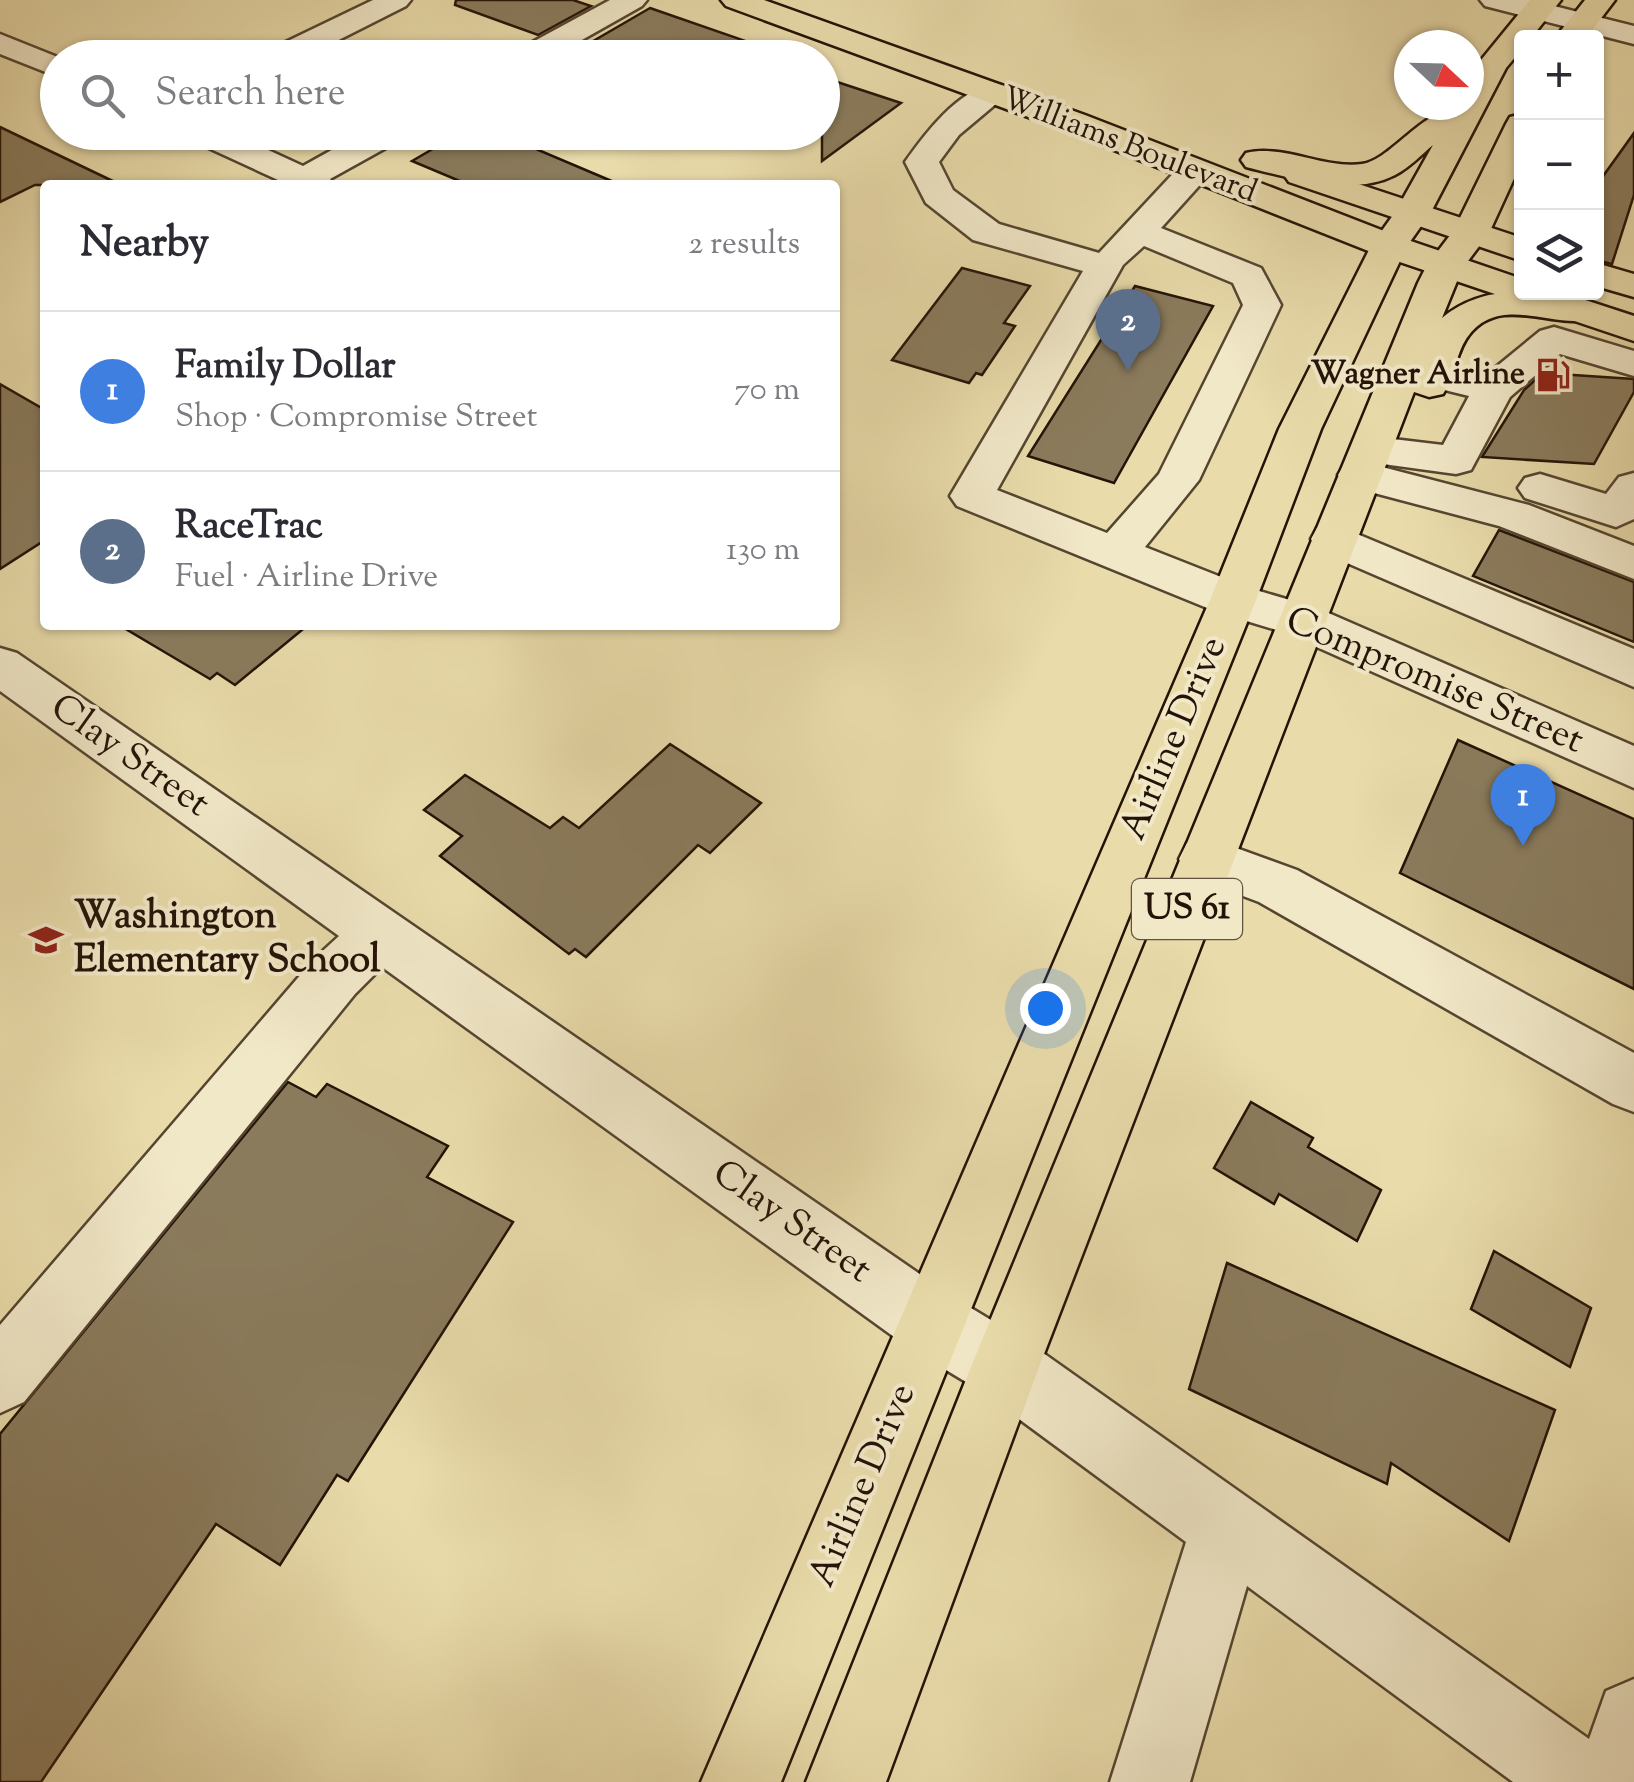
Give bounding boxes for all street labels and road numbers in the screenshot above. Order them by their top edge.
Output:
street label: Williams Boulevard [994,76,1264,216]
street label: Compromise Street [1277,595,1591,769]
street label: Airline Drive [1108,629,1242,849]
street label: Clay Street [38,682,220,832]
road number: US 61 [1132,879,1242,939]
street label: Clay Street [700,1148,882,1298]
street label: Airline Drive [797,1376,931,1596]

